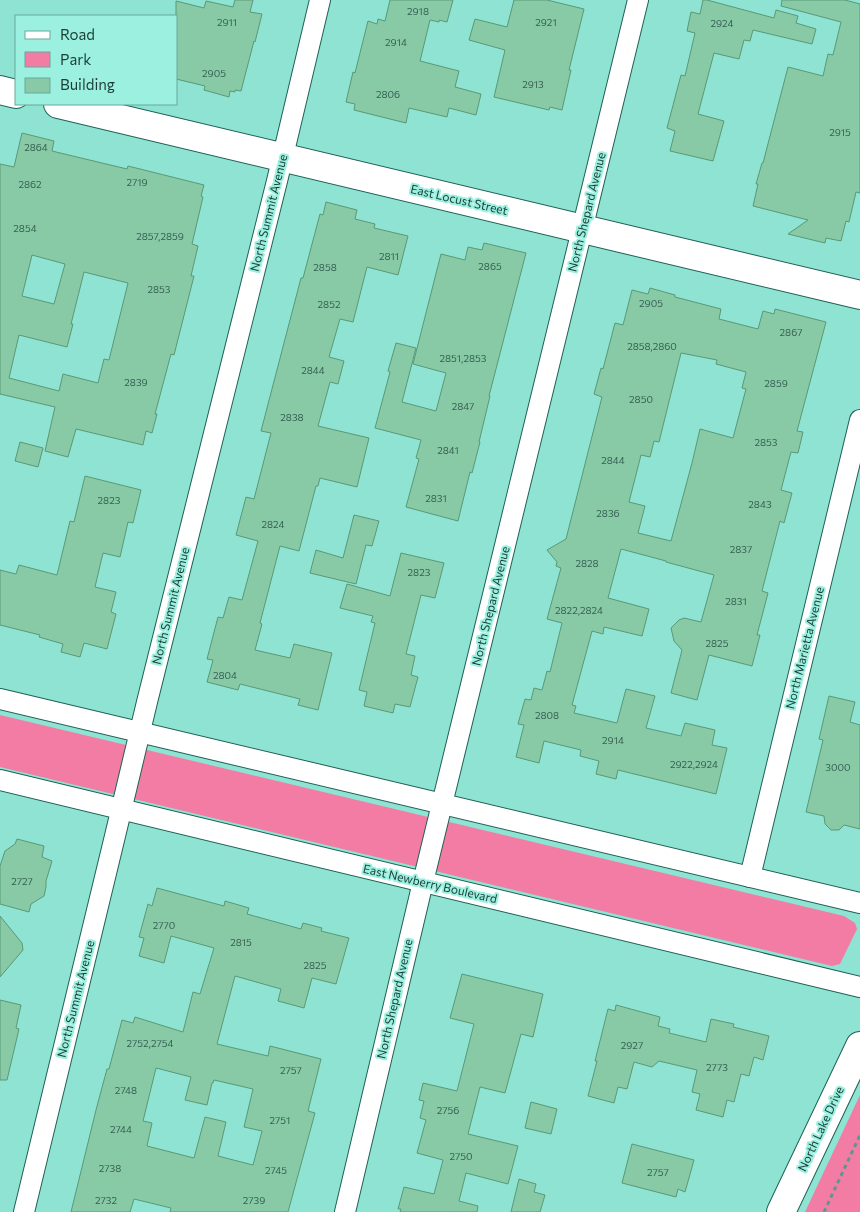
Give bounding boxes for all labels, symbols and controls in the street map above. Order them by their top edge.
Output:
house number: 2918 [407,5,429,17]
legend [15,15,178,105]
house number: 2911 [217,16,237,28]
house number: 2921 [535,16,557,28]
house number: 2924 [711,17,733,29]
text: Road [60,25,95,43]
house number: 2914 [385,36,407,48]
text: Park [60,50,91,68]
house number: 2905 [202,67,226,79]
text: Building [60,75,115,93]
house number: 2913 [522,78,544,90]
house number: 2806 [376,88,400,100]
house number: 2915 [829,126,851,138]
house number: 2864 [24,141,48,153]
street label: North Shepard Avenue [564,151,608,273]
street label: North Summit Avenue [247,153,289,273]
house number: 2719 [126,176,148,188]
house number: 2862 [18,178,42,190]
street label: East Locust Street [409,181,509,217]
house number: 2854 [13,222,37,234]
house number: 2857,2859 [136,230,184,242]
house number: 2811 [379,250,399,262]
house number: 2865 [478,260,502,272]
house number: 2858 [313,261,337,273]
house number: 2853 [147,283,171,295]
house number: 2905 [639,297,663,309]
house number: 2852 [318,298,341,310]
house number: 2867 [780,326,802,338]
house number: 2858,2860 [627,340,677,352]
house number: 2851,2853 [440,352,487,364]
house number: 2844 [301,364,325,376]
house number: 2839 [124,376,148,388]
house number: 2859 [764,377,788,389]
house number: 2850 [629,393,653,405]
house number: 2847 [452,400,474,412]
house number: 2838 [280,411,304,423]
house number: 2853 [754,436,778,448]
house number: 2841 [437,444,459,456]
house number: 2844 [601,454,625,466]
house number: 2831 [425,492,447,504]
house number: 2823 [98,494,121,506]
house number: 2843 [748,498,772,510]
house number: 2836 [596,507,620,519]
house number: 2824 [262,518,284,530]
house number: 2837 [730,543,752,555]
street label: North Shepard Avenue [468,545,512,667]
street label: North Summit Avenue [149,546,191,666]
house number: 2828 [575,557,599,569]
house number: 2823 [408,566,431,578]
street label: North Marietta Avenue [782,585,826,710]
house number: 2831 [725,595,747,607]
house number: 2822,2824 [555,604,603,616]
house number: 2825 [706,637,729,649]
house number: 2804 [213,669,237,681]
house number: 2808 [535,709,559,721]
house number: 2914 [602,734,624,746]
house number: 2922,2924 [670,758,718,770]
house number: 3000 [825,761,851,773]
street label: East Newberry Boulevard [362,861,499,905]
house number: 2727 [11,875,33,887]
house number: 2770 [153,919,175,931]
house number: 2815 [230,936,252,948]
street label: North Shepard Avenue [373,937,415,1060]
street label: North Summit Avenue [54,939,96,1059]
house number: 2825 [304,959,327,971]
house number: 2752,2754 [127,1037,173,1049]
house number: 2927 [621,1039,643,1051]
house number: 2773 [706,1061,728,1073]
house number: 2757 [280,1064,302,1076]
house number: 2748 [115,1084,137,1096]
street label: North Lake Drive [794,1084,846,1173]
house number: 2756 [437,1104,459,1116]
house number: 2751 [270,1114,290,1126]
house number: 2744 [110,1123,132,1135]
house number: 2750 [449,1150,473,1162]
house number: 2738 [99,1162,121,1174]
house number: 2745 [265,1164,287,1176]
house number: 2757 [647,1166,669,1178]
house number: 2732 [95,1194,117,1206]
house number: 2739 [243,1194,265,1206]

